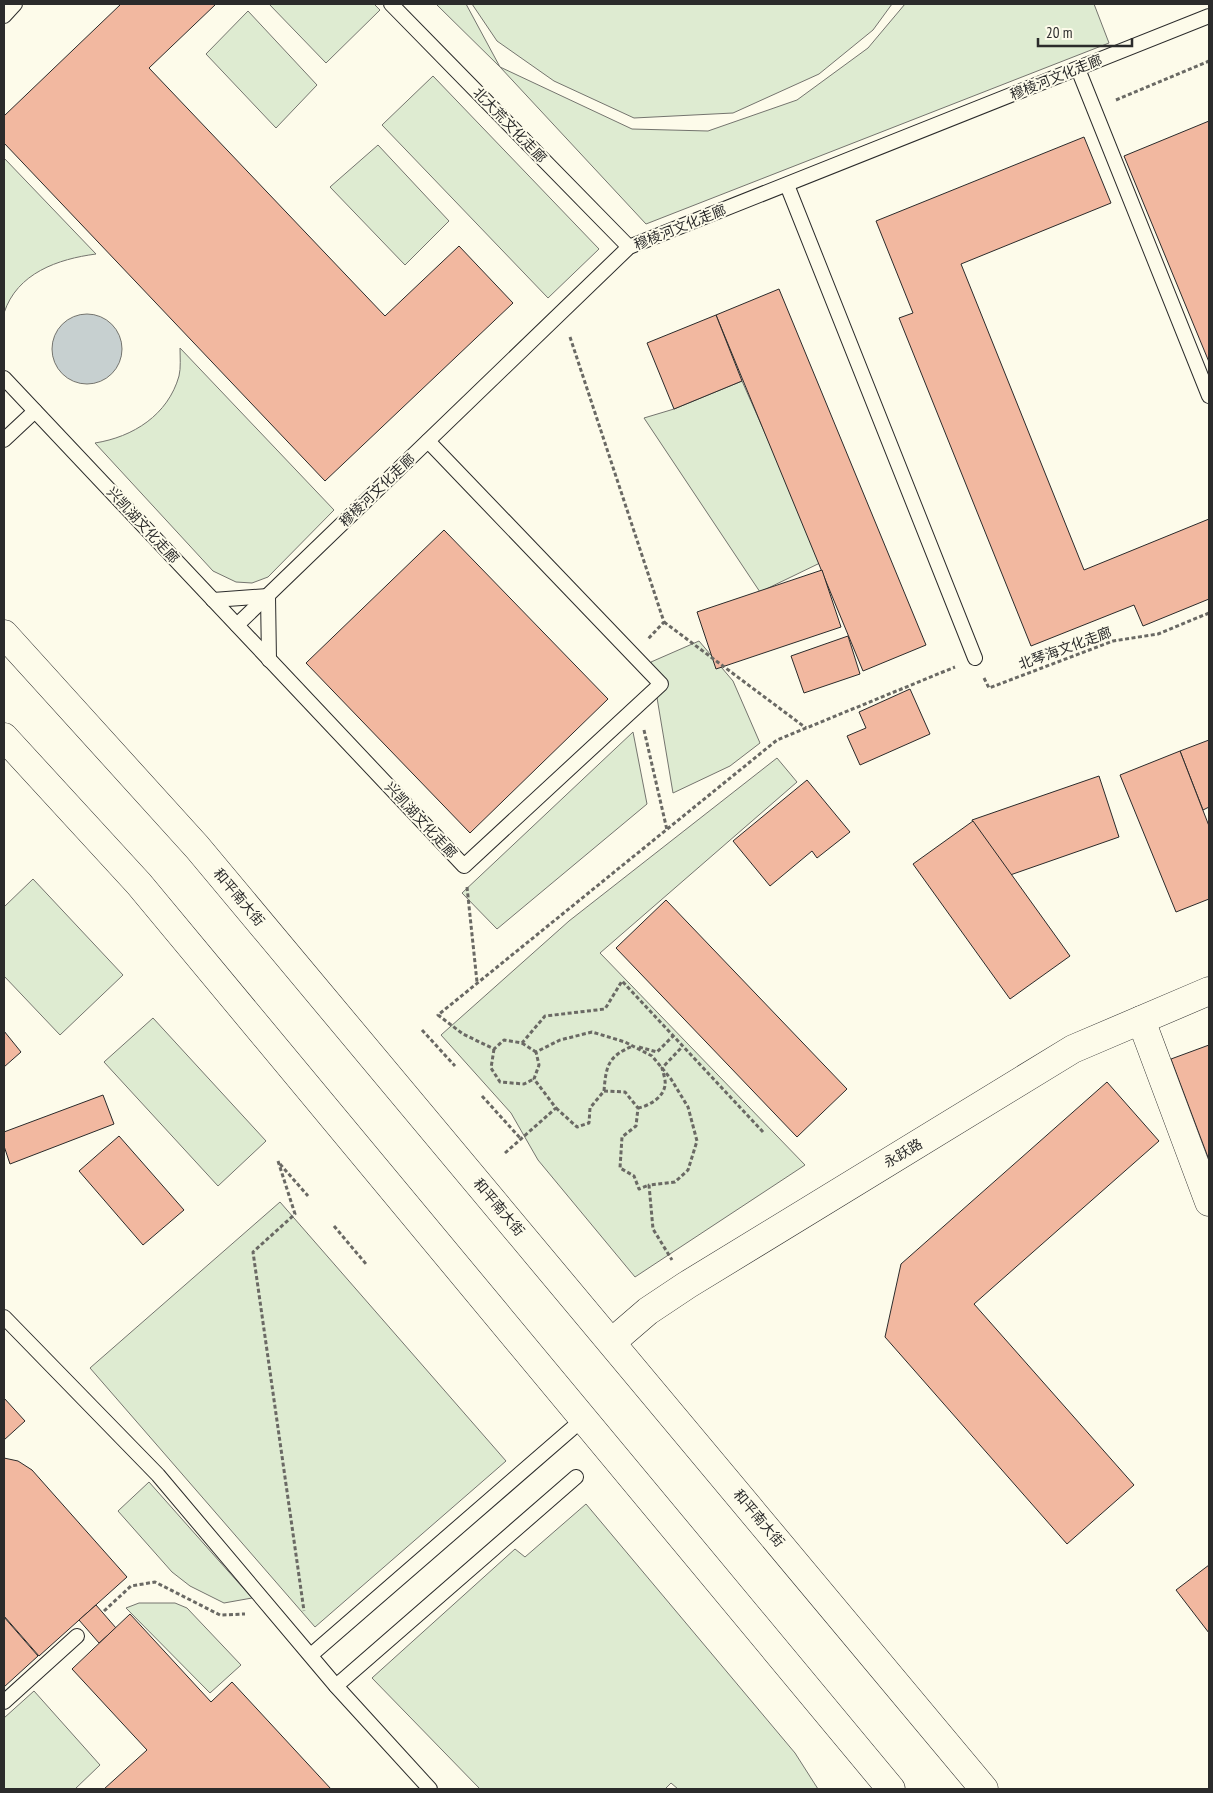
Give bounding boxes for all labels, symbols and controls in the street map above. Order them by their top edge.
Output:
scale bar [1038,15,1132,47]
text: 20 m [1046,23,1072,42]
street label: 穆棱河文化走廊 [1007,50,1105,104]
street label: 北大荒文化走廊 [469,84,551,166]
street label: 穆棱河文化走廊 [631,200,729,254]
street label: 穆棱河文化走廊 [336,449,418,531]
street label: 兴凯湖文化走廊 [103,483,183,567]
street label: 北琴海文化走廊 [1016,623,1114,673]
street label: 兴凯湖文化走廊 [381,778,461,862]
street label: 和平南大街 [210,864,268,930]
street label: 永跃路 [880,1134,926,1172]
street label: 和平南大街 [470,1174,528,1240]
street label: 和平南大街 [730,1485,788,1551]

